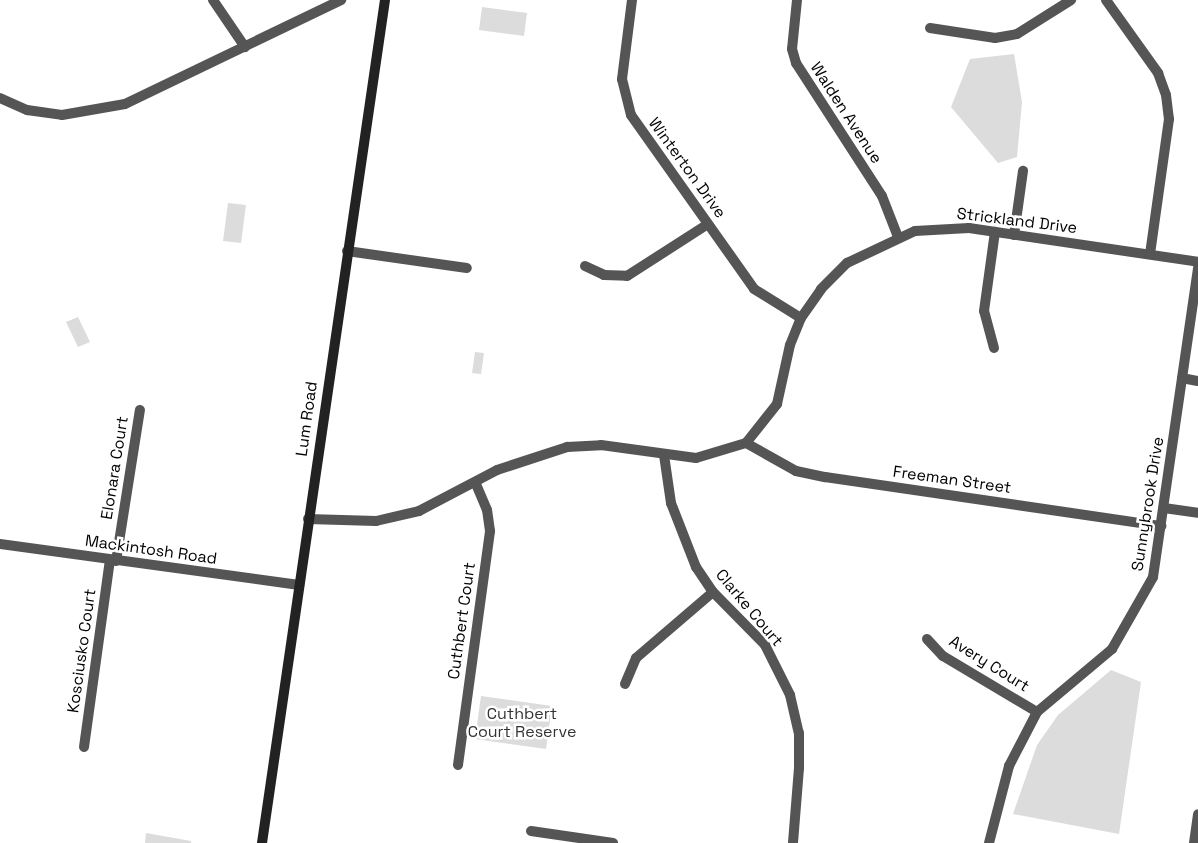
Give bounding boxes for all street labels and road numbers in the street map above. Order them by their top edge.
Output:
street label: Walden Avenue [806,59,886,167]
street label: Winterton Drive [644,114,730,222]
street label: Strickland Drive [956,204,1078,238]
street label: Lum Road [292,380,322,458]
street label: Elonara Court [97,415,133,521]
street label: Sunnybrook Drive [1128,435,1168,573]
street label: Freeman Street [892,462,1012,498]
street label: Mackintosh Road [84,531,218,569]
street label: Cuthbert Court [444,561,480,681]
street label: Clarke Court [711,566,787,650]
street label: Kosciusko Court [64,588,100,714]
street label: Avery Court [945,632,1033,696]

